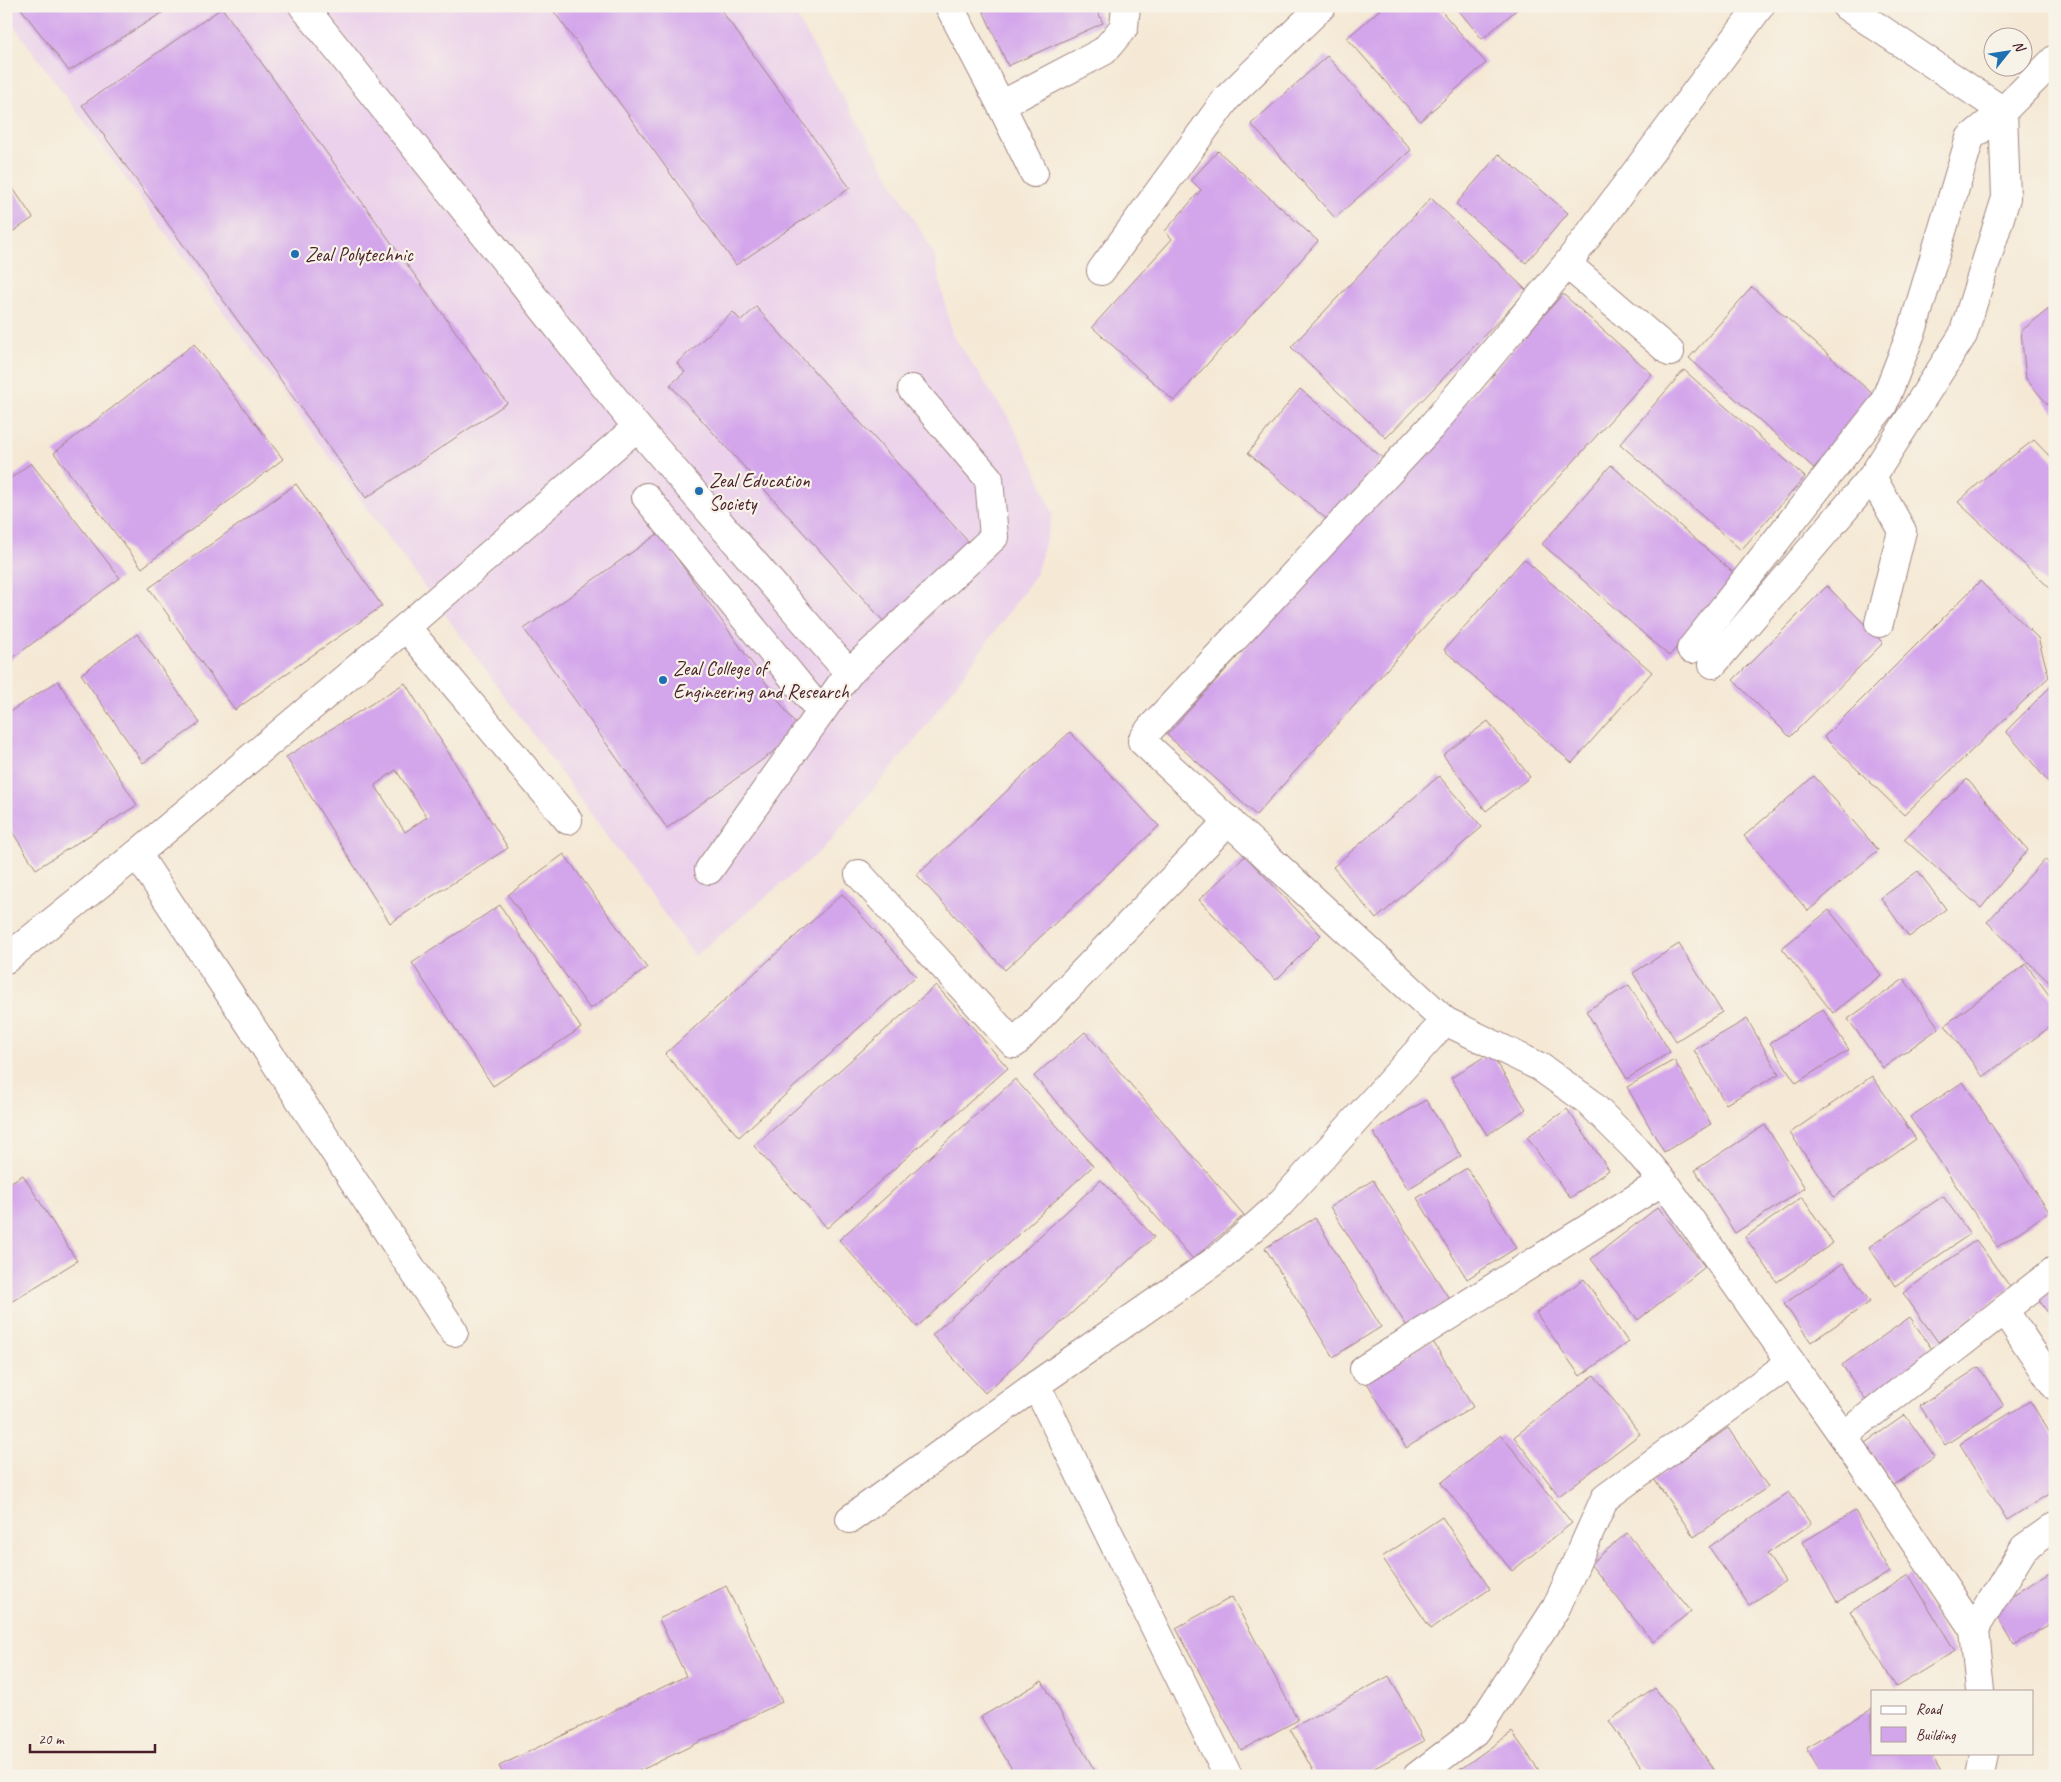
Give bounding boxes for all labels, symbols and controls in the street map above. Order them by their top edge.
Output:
north arrow [1984,28,2034,78]
text: N [2009,38,2030,56]
place label: Zeal Polytechnic [305,242,414,267]
marker: Zeal Polytechnic [289,248,301,260]
place label: Zeal Education Society [709,468,811,516]
marker: Zeal Education Society [693,485,705,497]
place label: Zeal College of Engineering and Research [673,656,850,704]
marker: Zeal College of Engineering and Research [657,674,669,686]
legend [1871,1690,2034,1754]
text: Road [1916,1700,1943,1719]
scale bar [30,1722,155,1754]
text: Building [1916,1726,1956,1745]
text: 20 m [38,1730,65,1749]

